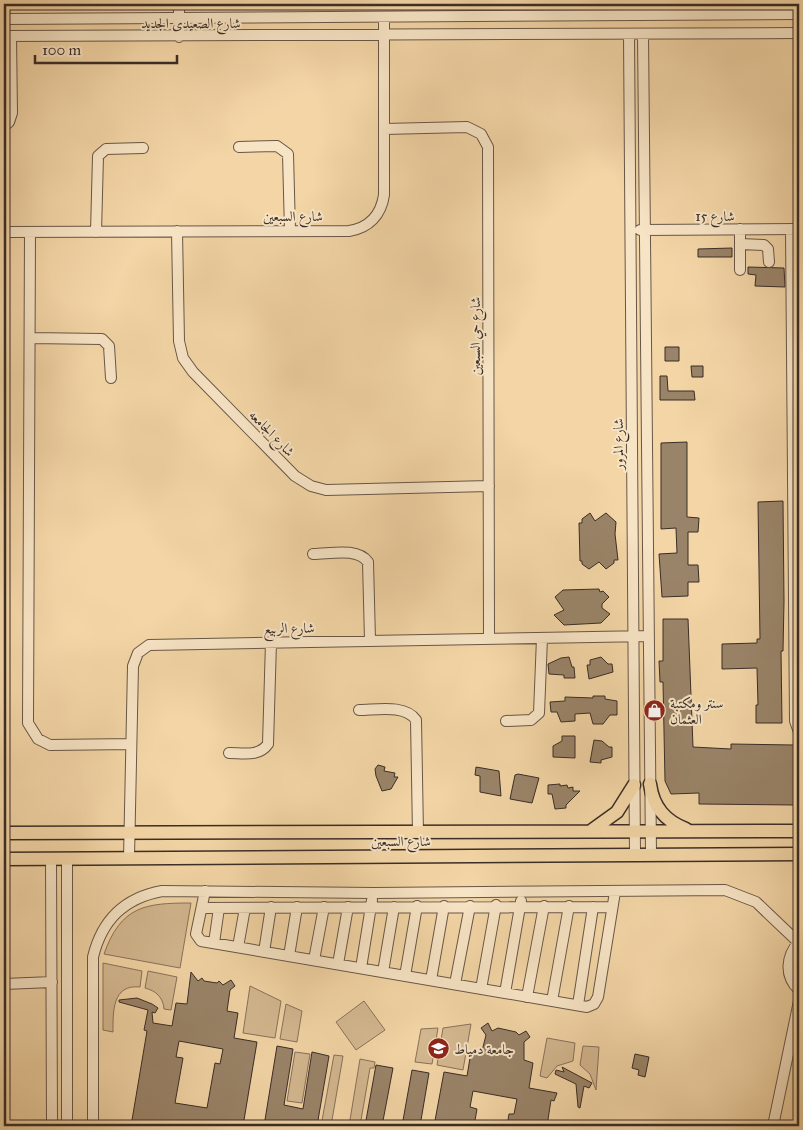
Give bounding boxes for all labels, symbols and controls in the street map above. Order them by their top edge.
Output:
street label: شارع الصعيدى الجديد [141,15,241,35]
scale bar [35,32,178,64]
text: 100 m [42,41,82,59]
street label: شارع السبعين [263,208,323,228]
street label: شارع 15 [695,208,735,228]
street label: شارع حي السبعين [467,297,487,375]
street label: شارع الجامعه [243,406,298,462]
street label: شارع المرور [610,418,630,472]
street label: شارع الربيع [263,620,315,642]
place label: سنتر ومكتبة العثمان [670,695,724,728]
shop icon: سنتر ومكتبة العثمان [642,699,666,723]
street label: شارع السبعين [371,833,431,853]
school or university icon: جامعة دمياط [426,1037,450,1061]
place label: جامعة دمياط [454,1041,514,1058]

